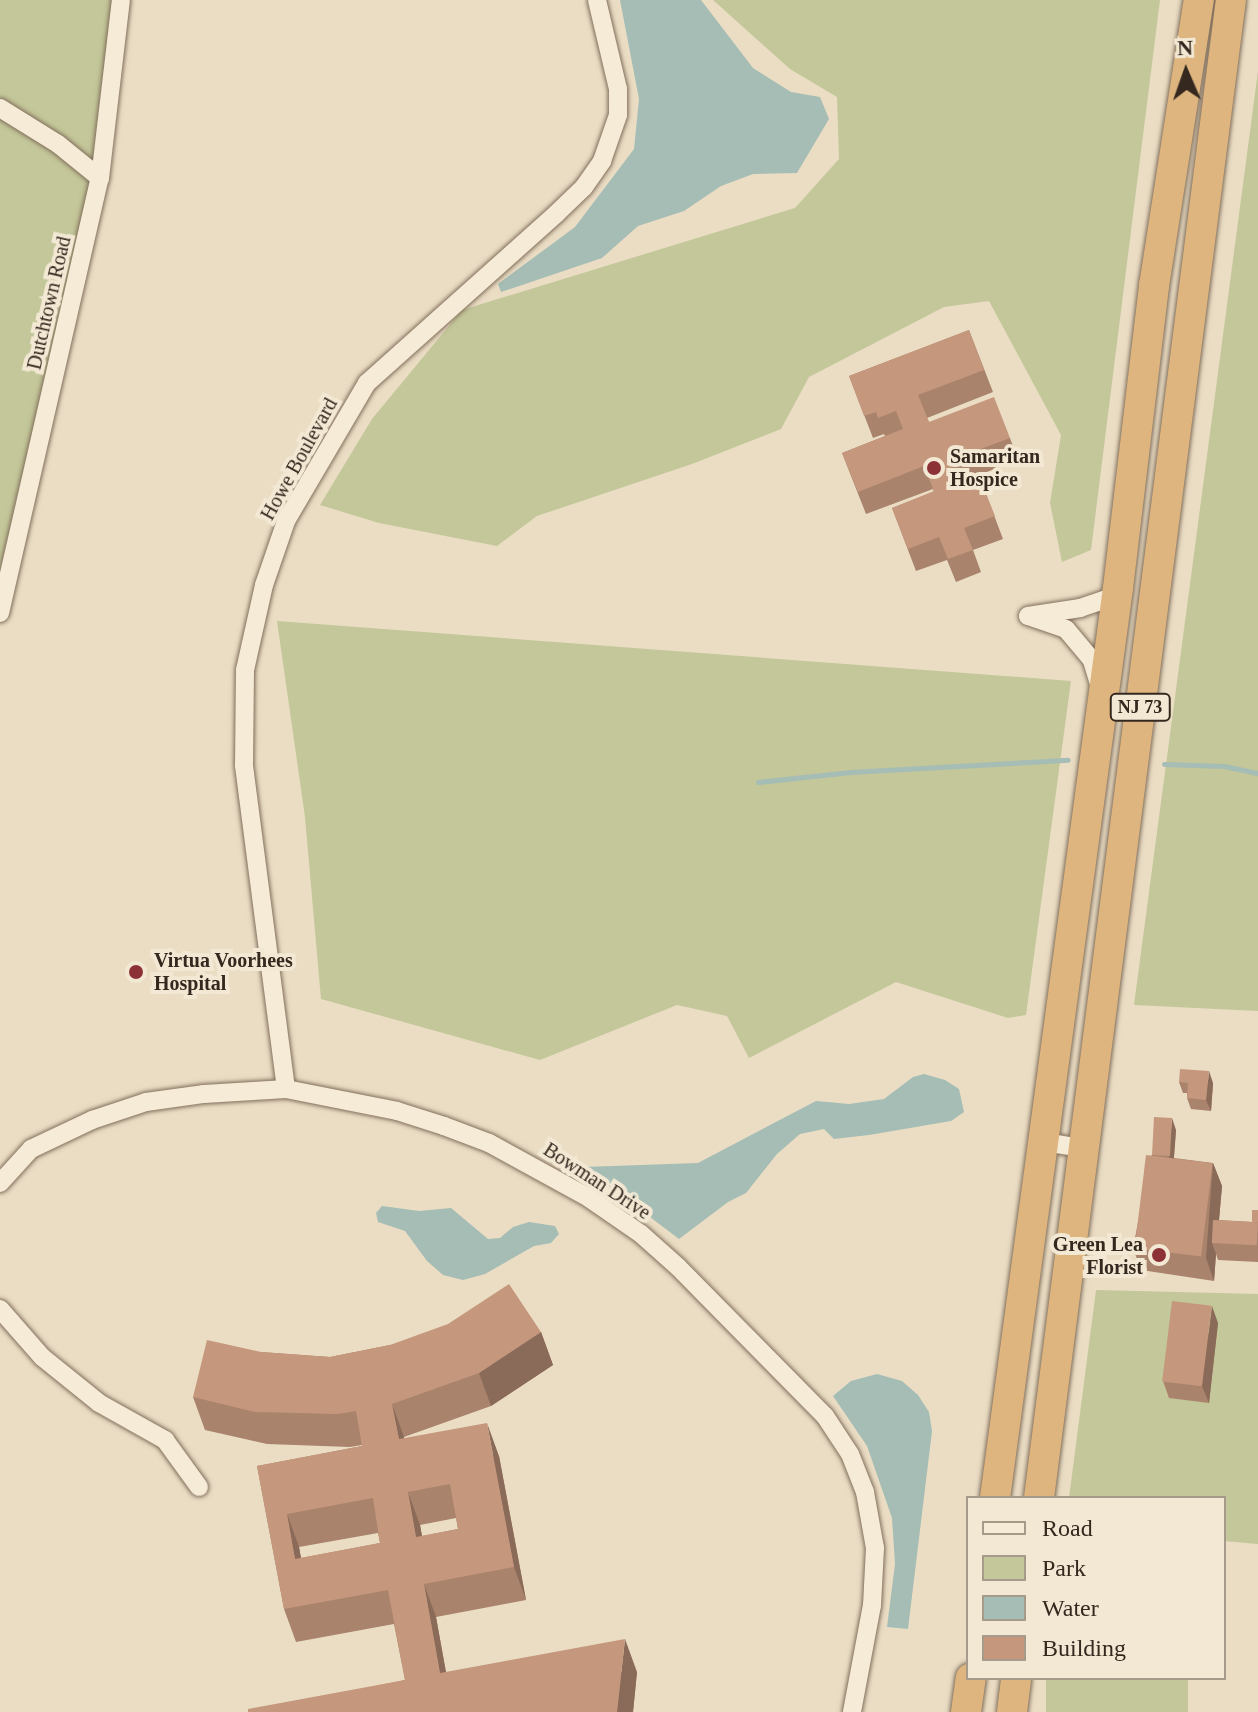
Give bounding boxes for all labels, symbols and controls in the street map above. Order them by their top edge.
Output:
north arrow [1146,32,1226,112]
text: N [1177,35,1194,60]
street label: Dutchtown Road [22,234,76,372]
street label: Howe Boulevard [256,394,342,524]
place label: Samaritan Hospice [950,444,1040,491]
marker: Samaritan Hospice [925,459,943,477]
road number: NJ 73 [1108,693,1172,721]
place label: Virtua Voorhees Hospital [154,948,293,995]
marker: Virtua Voorhees Hospital [125,961,147,983]
street label: Bowman Drive [539,1138,655,1224]
place label: Green Lea Florist [1053,1232,1143,1279]
marker: Green Lea Florist [1150,1246,1168,1264]
legend [966,1496,1226,1680]
text: Road [1042,1515,1093,1541]
text: Park [1042,1555,1086,1581]
text: Water [1042,1595,1099,1621]
text: Building [1042,1635,1126,1661]

